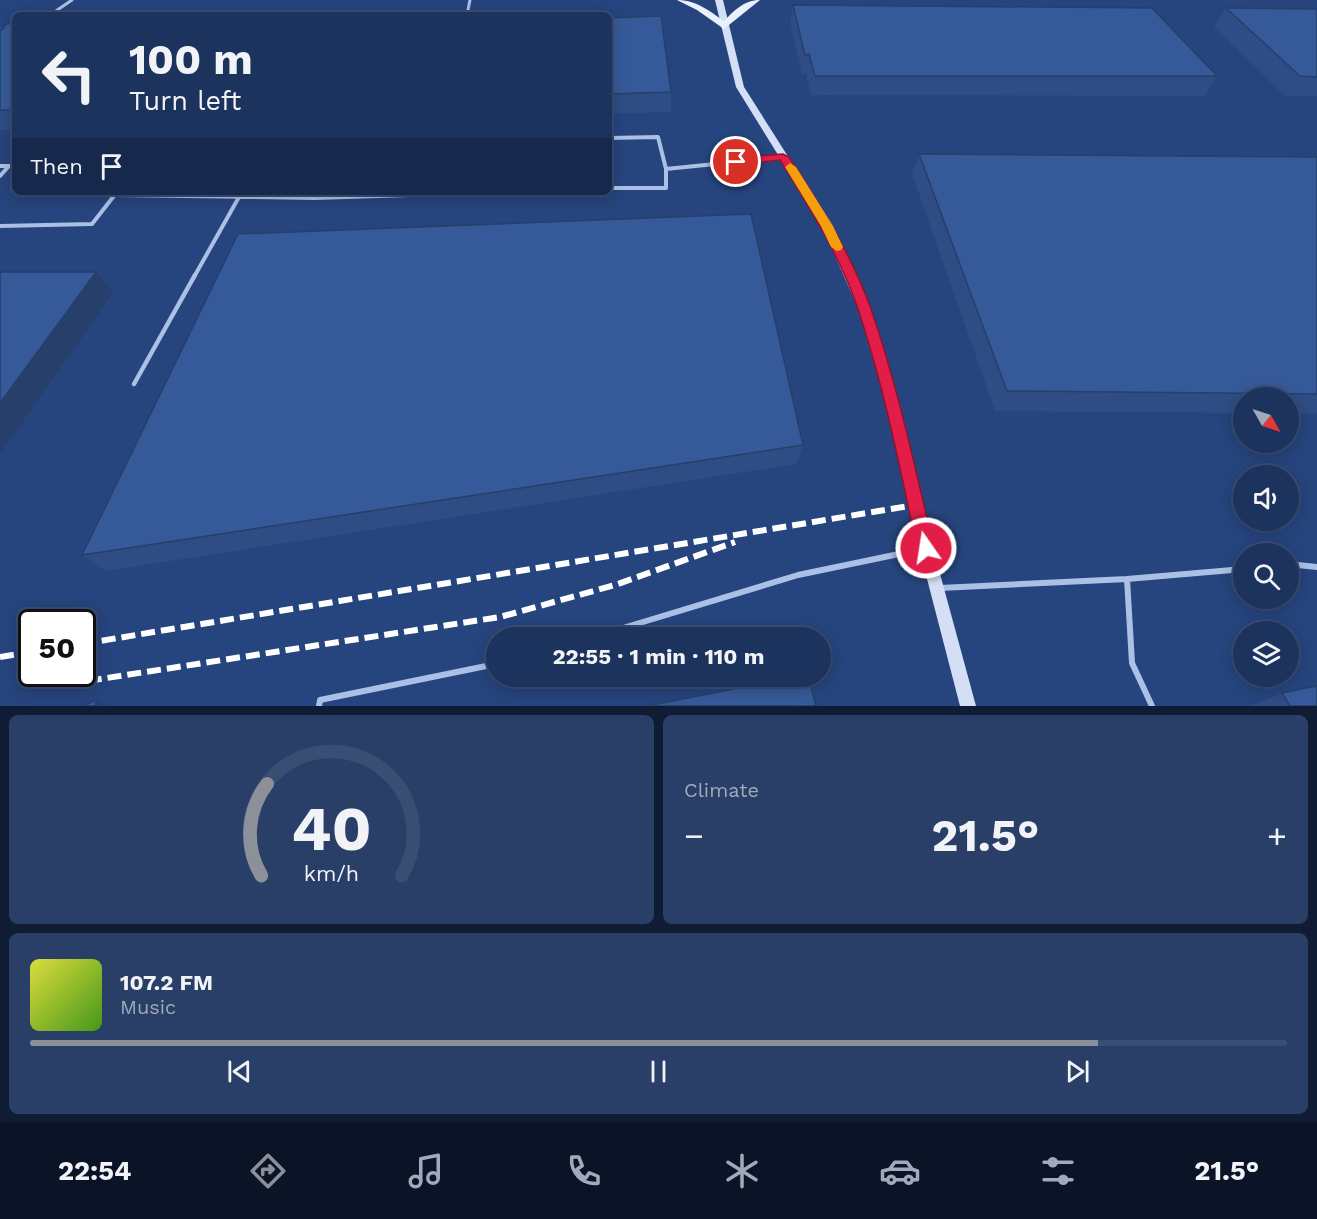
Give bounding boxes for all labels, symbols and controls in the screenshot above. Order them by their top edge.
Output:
text: 100 m [129,35,253,84]
icon: left [30,36,108,114]
text: Turn left [129,85,241,117]
pin [710,136,761,187]
icon: arrive [719,145,752,178]
icon: arrive [95,150,128,183]
text: Then [30,154,83,179]
north arrow [1233,387,1299,453]
map controls [1233,387,1299,687]
button: sound [1233,465,1299,531]
position arrow [894,516,958,580]
button: search [1233,543,1299,609]
speed limit sign: 50 [18,609,96,687]
button: layers [1233,621,1299,687]
text: 22:55 · 1 min · 110 m [552,644,765,669]
text: Climate [684,778,759,802]
text: 40 [291,792,372,865]
text: 21.5° [932,809,1039,862]
text: − [684,816,704,855]
text: + [1267,816,1287,855]
text: km/h [304,862,359,887]
text: 107.2 FM [120,970,213,995]
text: Music [120,995,176,1019]
icon: previous [223,1055,256,1088]
icon: pause [642,1055,675,1088]
icon: next [1061,1055,1094,1088]
icon: directions [247,1150,289,1192]
icon: music [405,1150,447,1192]
icon: phone [563,1150,605,1192]
icon: climate [721,1150,763,1192]
icon: car [879,1150,921,1192]
icon: filters [1037,1150,1079,1192]
text: 22:54 [58,1155,131,1187]
text: 21.5° [1194,1155,1259,1187]

